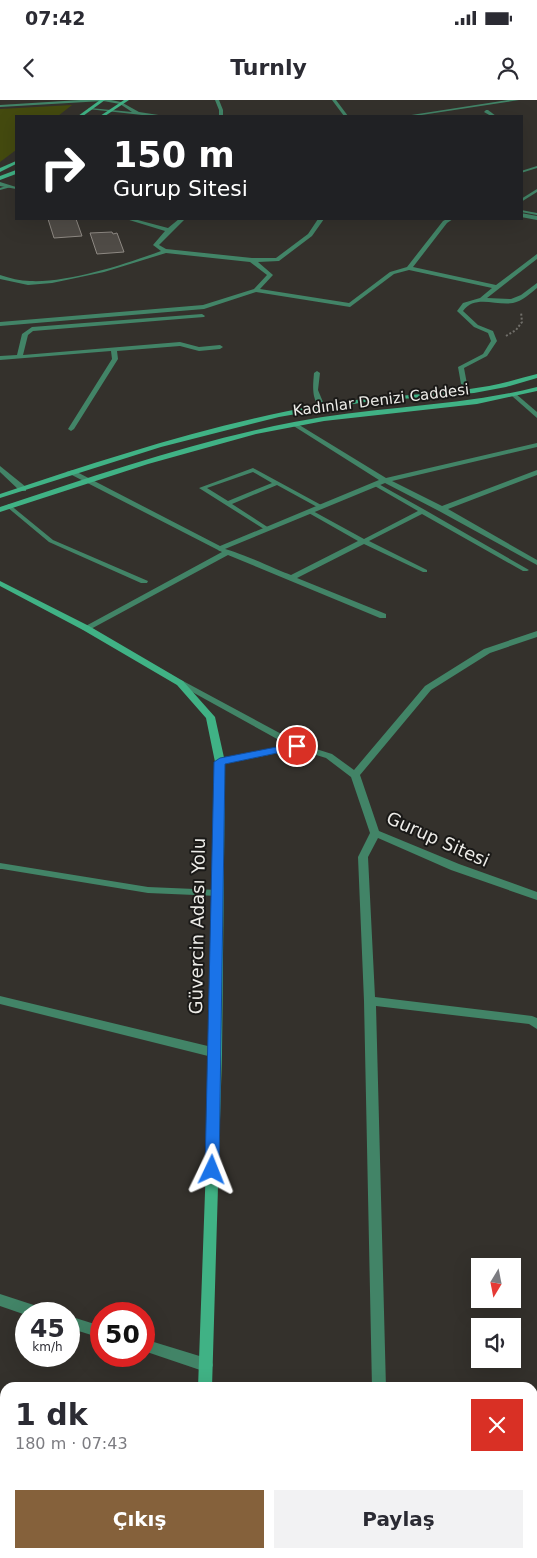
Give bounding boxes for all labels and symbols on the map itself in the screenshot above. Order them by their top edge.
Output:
street label: Kadınlar Denizi Caddesi [292,380,470,420]
pin [276,725,318,767]
street label: Gurup Sitesi [383,807,493,871]
street label: Güvercin Adası Yolu [185,837,209,1015]
position arrow [185,1143,237,1195]
north arrow [471,1258,521,1308]
speed limit sign: 50 [90,1302,155,1367]

